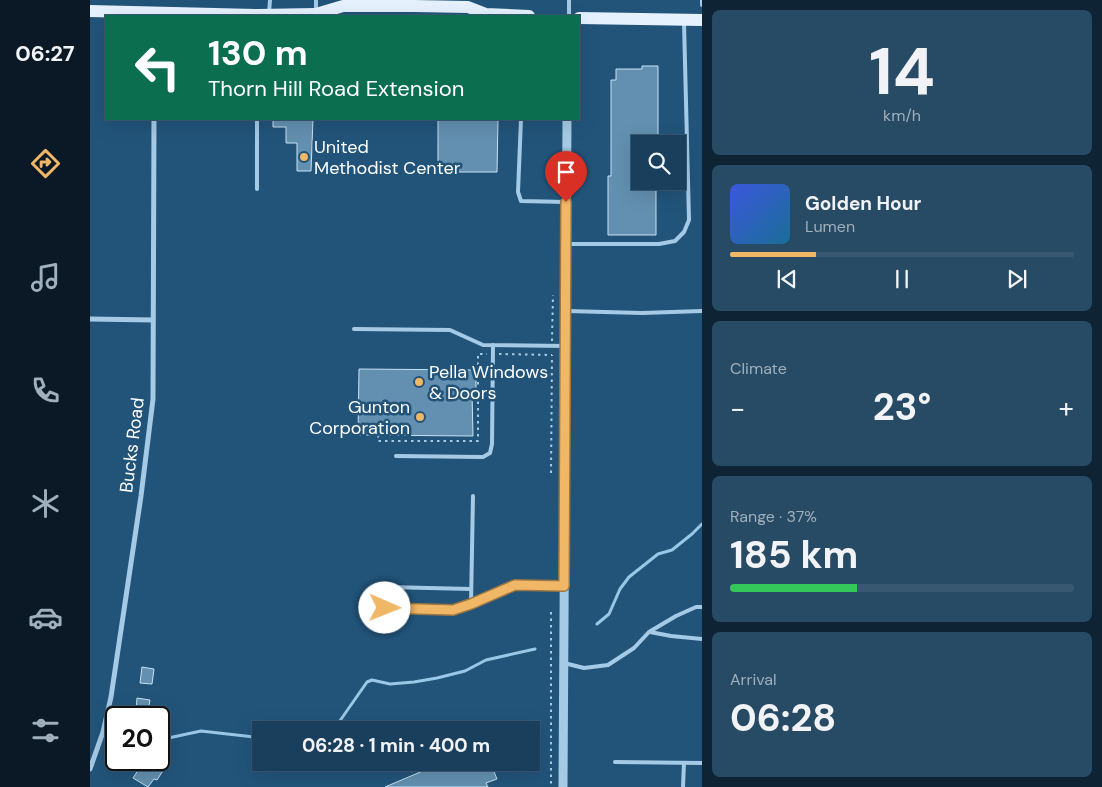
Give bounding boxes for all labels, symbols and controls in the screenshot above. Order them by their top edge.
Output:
text: 130 m [208,30,308,76]
text: 14 [869,30,935,114]
icon: left [125,35,190,100]
text: 06:27 [15,39,75,68]
text: Thorn Hill Road Extension [208,74,464,103]
text: km/h [883,105,921,126]
place label: United Methodist Center [314,135,461,180]
map controls [631,135,686,190]
button: search [631,135,686,190]
icon: directions [28,146,63,181]
marker: United Methodist Center [298,151,310,163]
pin [545,151,587,202]
icon: arrive [552,158,580,186]
text: Golden Hour [805,191,921,216]
text: Lumen [805,216,855,237]
icon: music [28,260,63,295]
icon: previous [773,265,801,293]
icon: pause [888,265,916,293]
icon: next [1003,265,1031,293]
text: Climate [730,358,787,379]
place label: Pella Windows & Doors [429,360,548,405]
icon: phone [28,373,63,408]
marker: Pella Windows & Doors [413,376,425,388]
text: 23° [873,382,931,432]
text: − [730,390,745,427]
text: + [1059,390,1074,427]
place label: Gunton Corporation [309,395,410,440]
street label: Bucks Road [114,396,150,494]
marker: Gunton Corporation [414,411,426,423]
icon: climate [28,486,63,521]
text: Range · 37% [730,506,817,527]
text: 185 km [730,530,858,580]
position arrow [358,581,410,633]
icon: car [28,600,63,635]
text: Arrival [730,669,777,690]
text: 06:28 [730,693,836,743]
speed limit sign: 20 [105,706,170,771]
icon: filters [28,713,63,748]
text: 06:28 · 1 min · 400 m [302,733,490,758]

